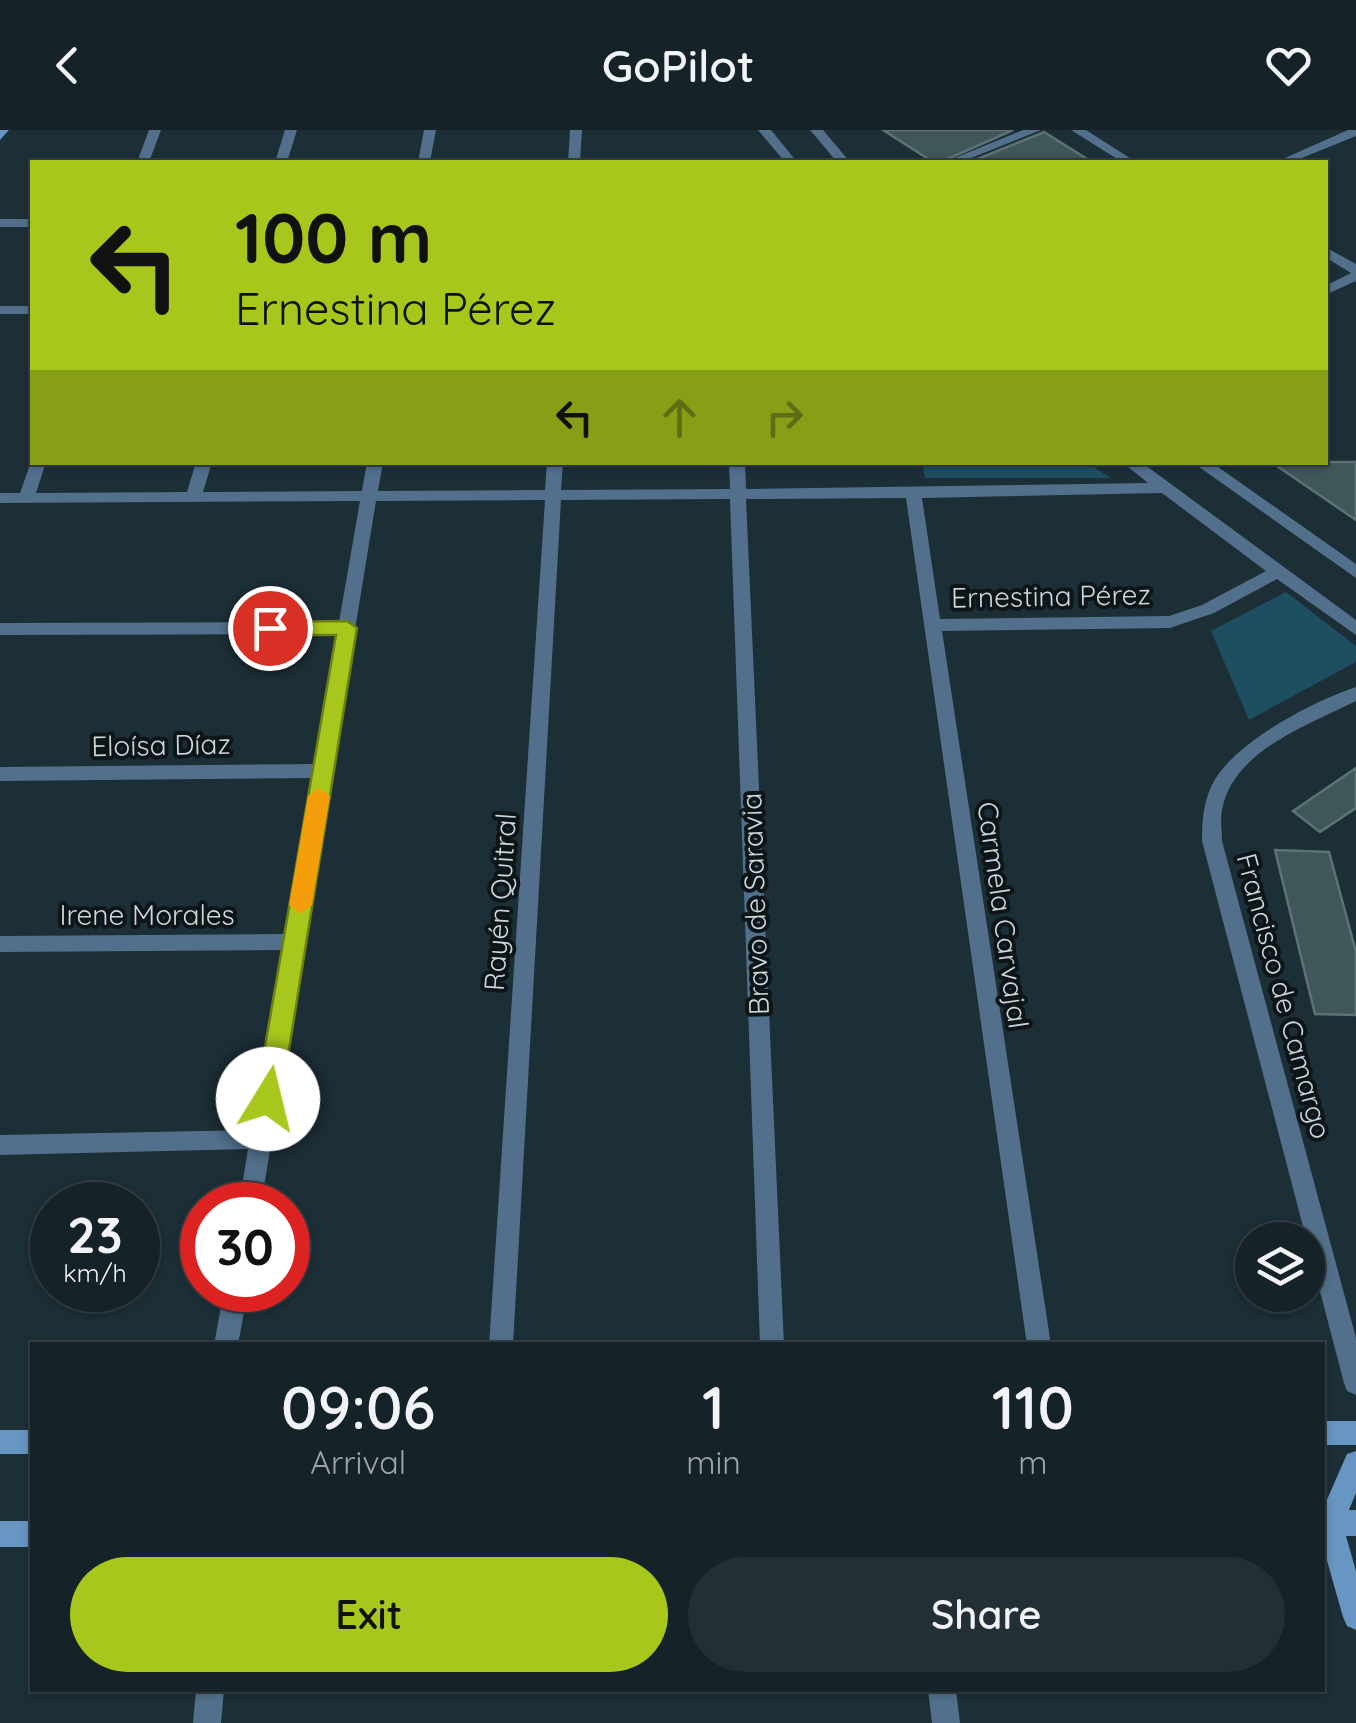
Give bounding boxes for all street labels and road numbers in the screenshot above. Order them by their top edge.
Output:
street label: Ernestina Pérez [951,576,1151,615]
street label: Eloísa Díaz [91,726,231,763]
street label: Bravo de Saravia [733,792,776,1016]
street label: Carmela Carvajal [970,799,1037,1031]
street label: Rayén Quitral [476,812,523,992]
street label: Francisco de Camargo [1229,849,1339,1143]
street label: Irene Morales [59,897,235,932]

